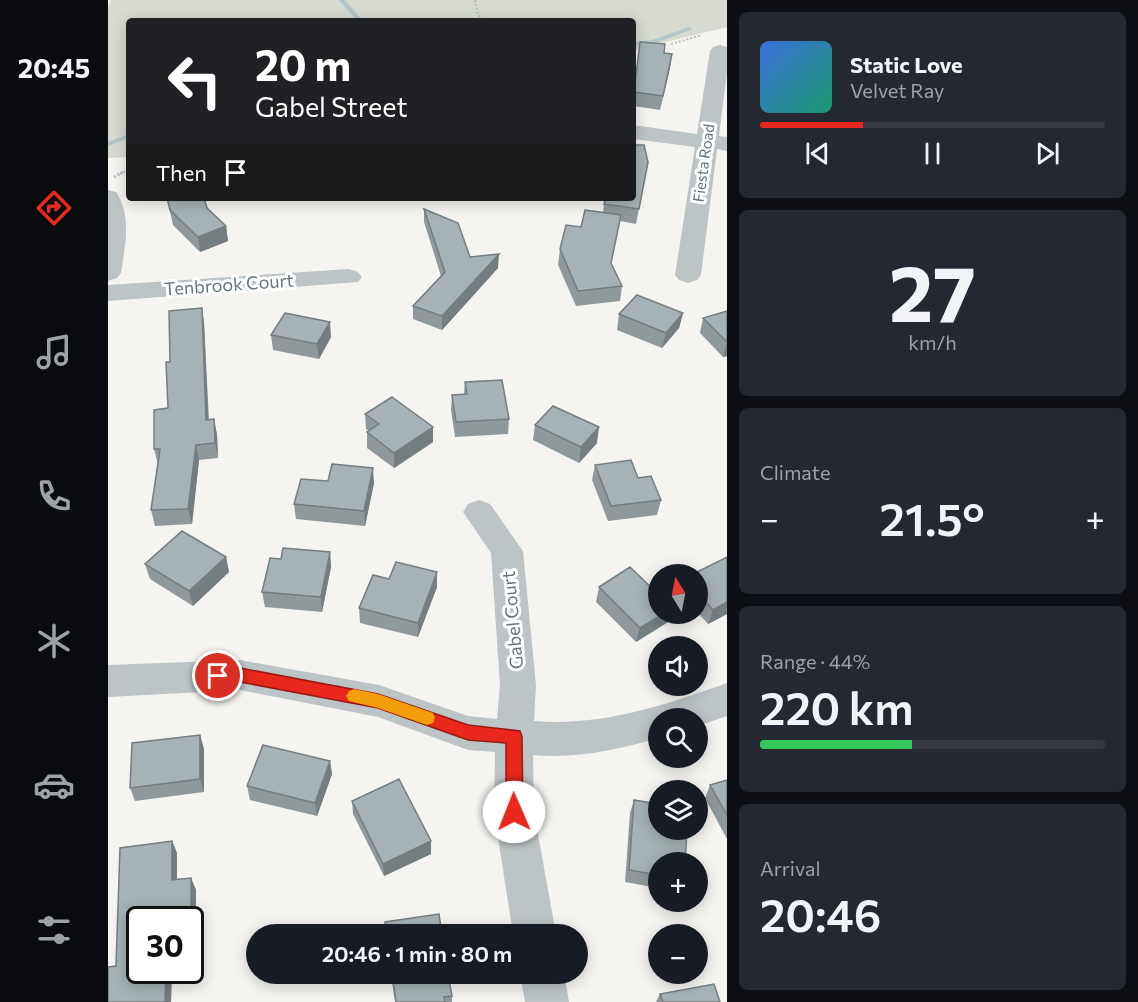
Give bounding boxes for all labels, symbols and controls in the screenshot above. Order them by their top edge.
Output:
text: 20 m [255,38,351,90]
icon: left [156,42,234,120]
text: 20:45 [18,51,90,84]
text: Static Love [850,51,963,78]
text: Velvet Ray [850,78,944,102]
text: Gabel Street [255,90,407,123]
street label: Fiesta Road [689,122,717,203]
icon: previous [801,137,834,170]
icon: pause [916,137,949,170]
icon: next [1031,137,1064,170]
icon: arrive [219,156,252,189]
text: Then [156,159,207,186]
icon: directions [33,187,75,229]
text: 27 [889,243,976,338]
street label: Tenbrook Court [163,268,295,300]
text: km/h [908,330,957,354]
icon: music [33,331,75,373]
text: Climate [760,460,830,484]
icon: phone [33,475,75,517]
text: 21.5° [880,490,985,545]
text: − [760,497,779,538]
text: + [1086,497,1105,538]
north arrow [648,564,708,624]
map controls [648,564,708,984]
street label: Gabel Court [497,570,527,670]
icon: climate [33,620,75,662]
button: sound [648,636,708,696]
text: Range · 44% [760,649,870,673]
pin [192,650,243,701]
icon: arrive [201,659,234,692]
text: 220 km [760,679,913,734]
button: search [648,708,708,768]
icon: car [33,764,75,806]
position arrow [482,780,546,844]
button: layers [648,780,708,840]
button: + [648,852,708,912]
text: Arrival [760,856,821,880]
text: 20:46 [760,886,881,941]
speed limit sign: 30 [126,906,204,984]
icon: filters [33,909,75,951]
button: − [648,924,708,984]
text: 20:46 · 1 min · 80 m [322,940,512,967]

